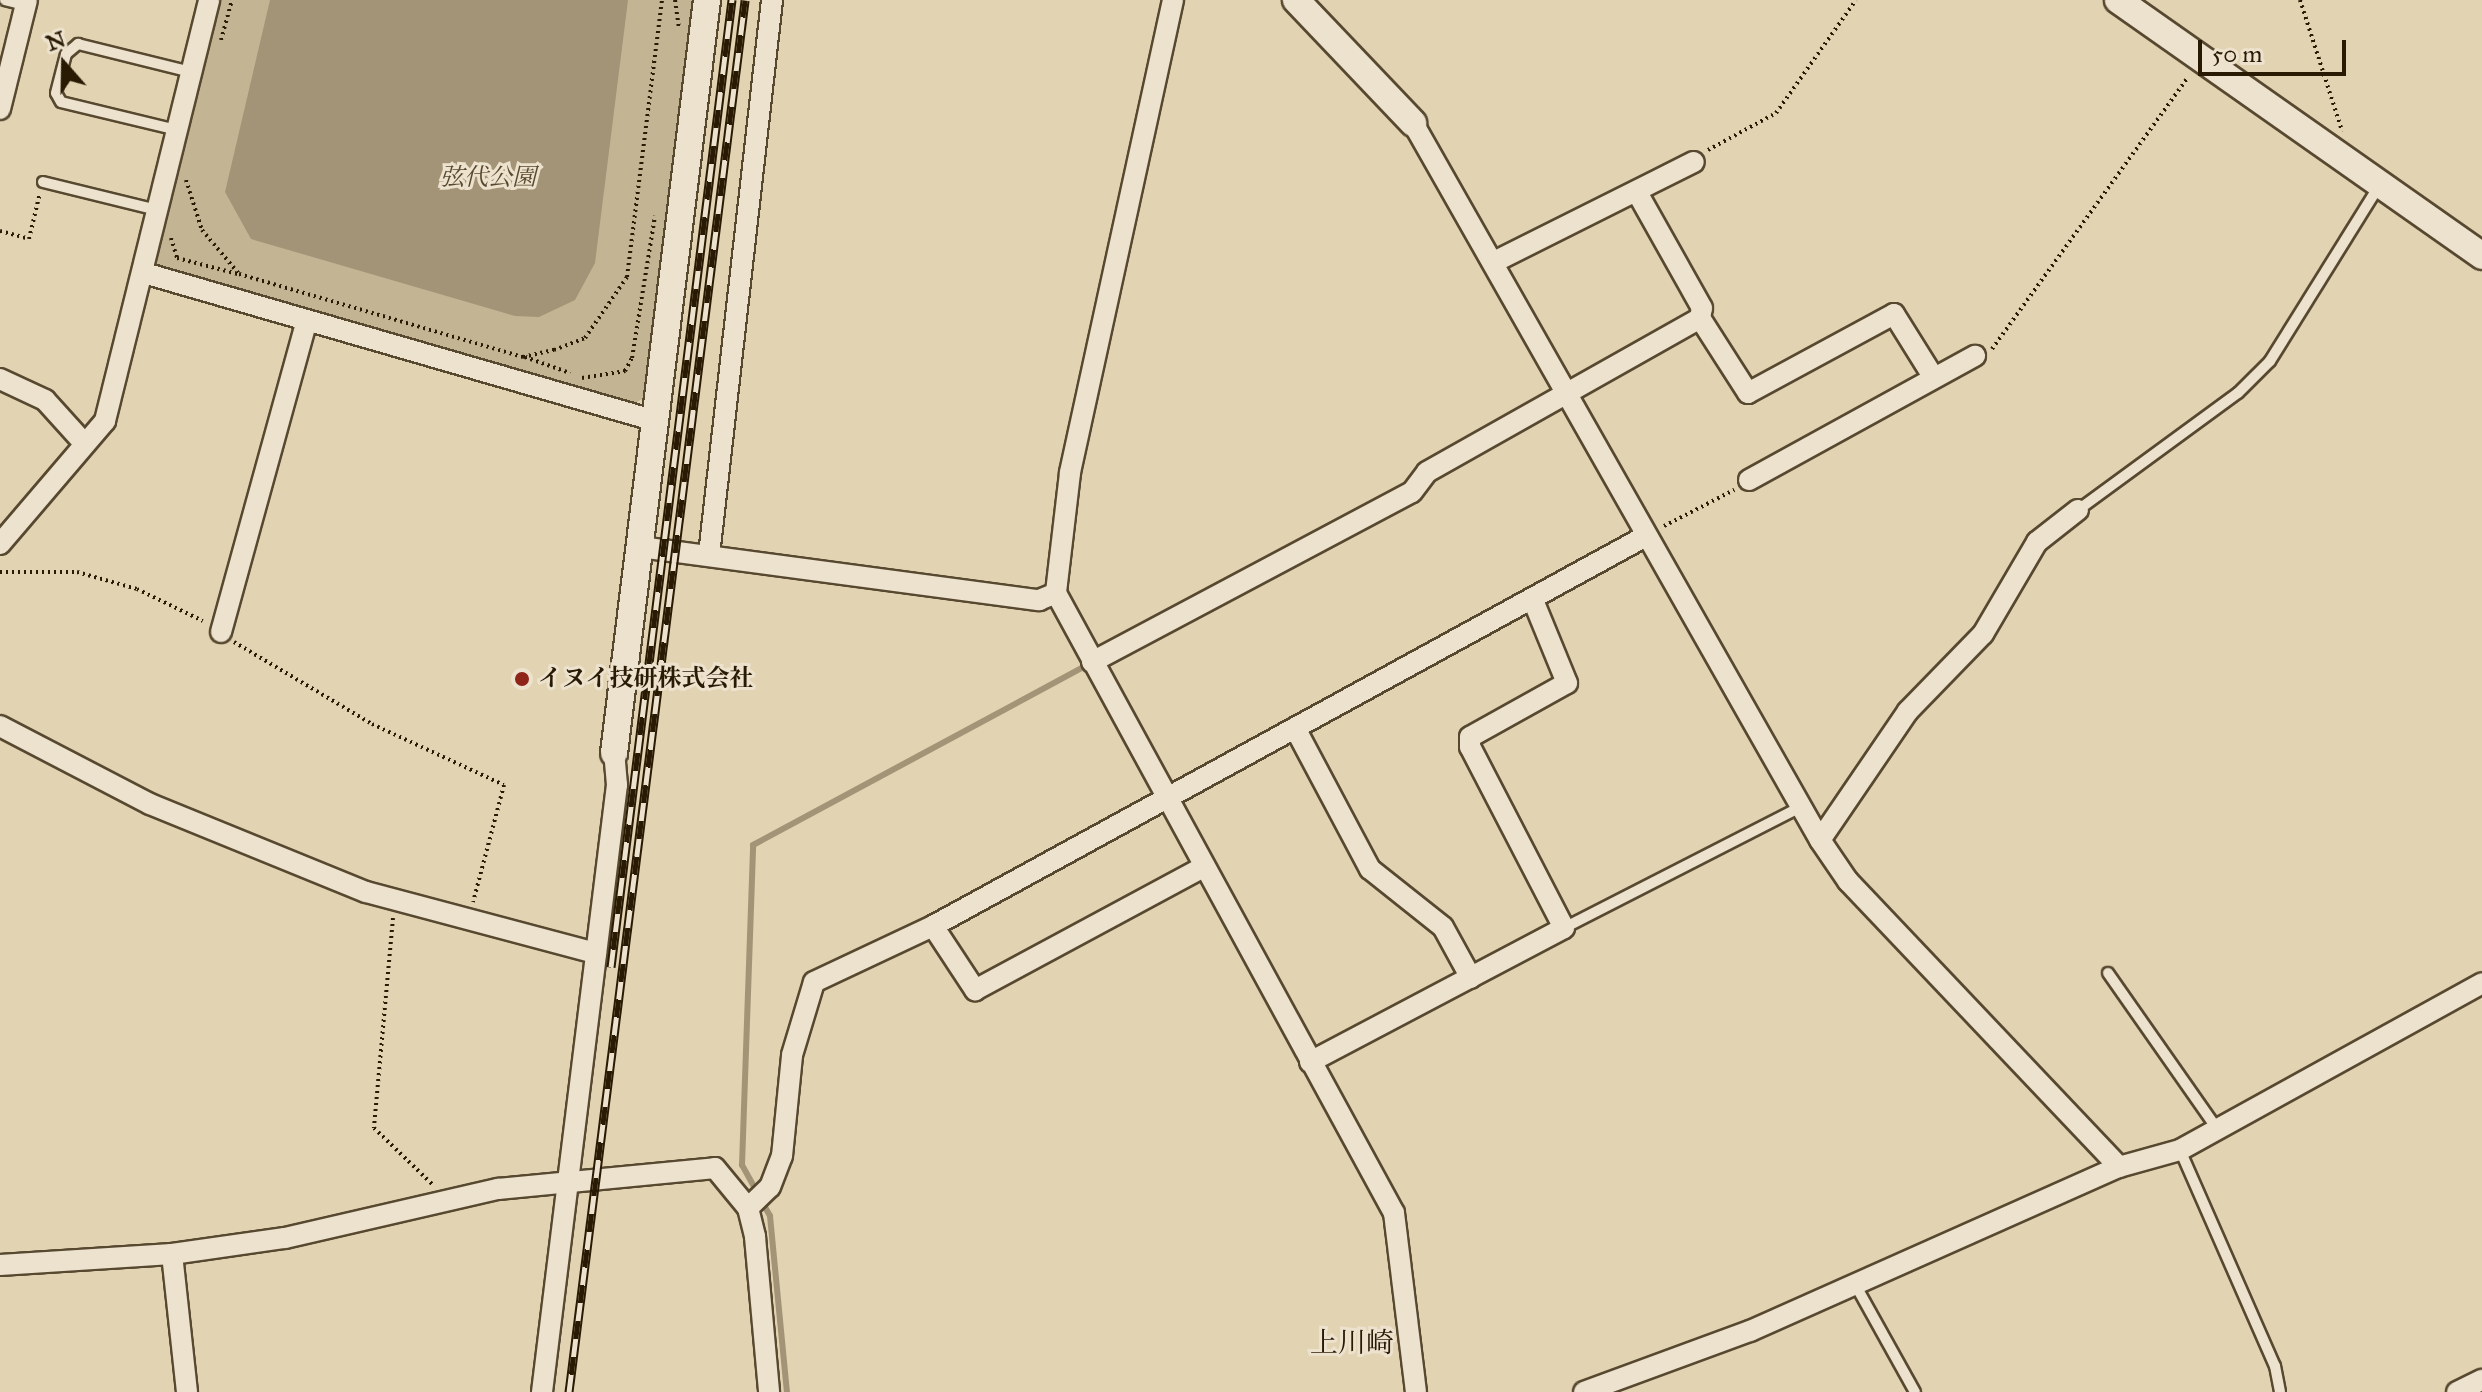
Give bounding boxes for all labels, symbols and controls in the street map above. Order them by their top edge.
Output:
north arrow [24,24,104,104]
scale bar [2202,24,2350,74]
text: N [42,25,69,57]
text: 50 m [2212,39,2262,69]
park label: 弦代公園 [440,164,536,192]
place label: イヌイ技研株式会社 [538,665,754,693]
marker: イヌイ技研株式会社 [513,670,531,688]
district label: 上川崎 [1310,1326,1394,1360]

